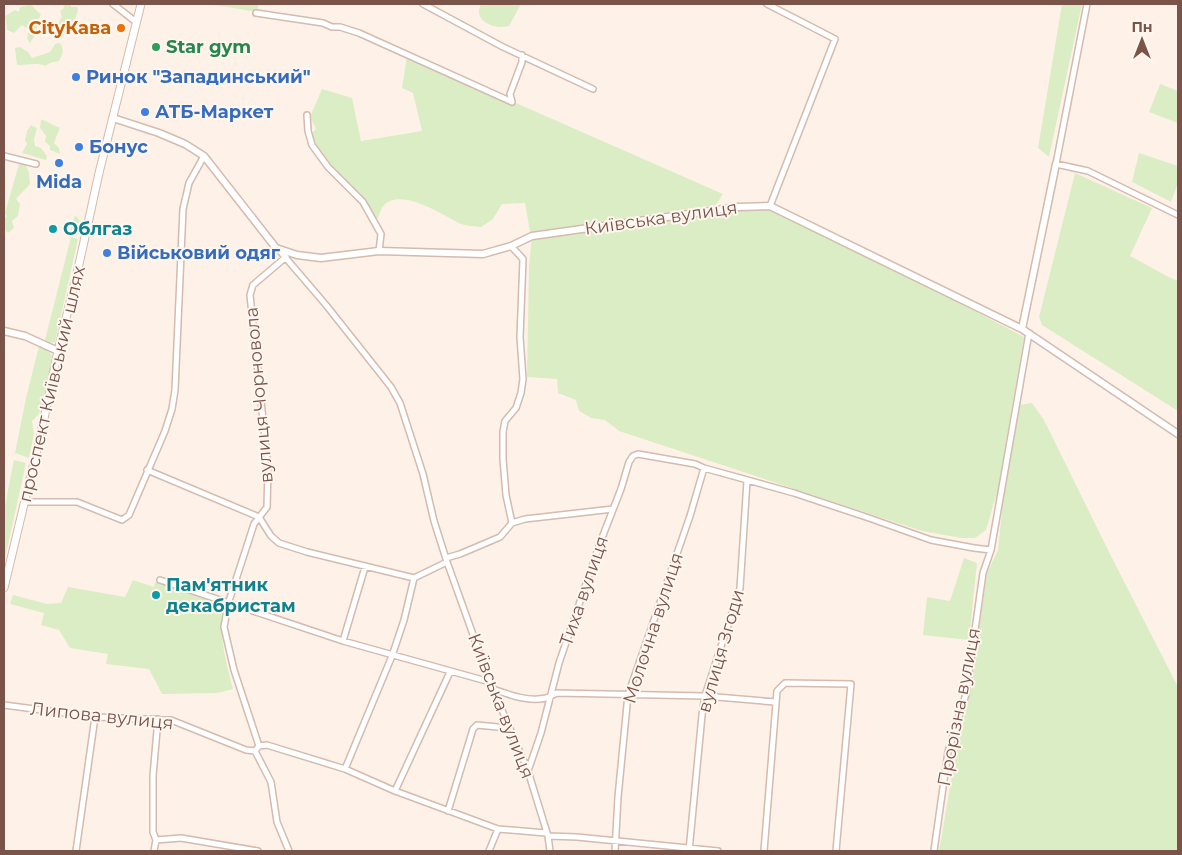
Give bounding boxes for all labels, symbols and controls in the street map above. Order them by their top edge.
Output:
north arrow [1117,15,1167,65]
place label: CityКава [29,17,111,39]
text: Пн [1131,18,1153,36]
marker: CityКава [115,22,127,34]
place label: Star gym [166,36,251,58]
marker: Star gym [150,41,162,53]
place label: Ринок "Западинський" [86,66,311,88]
marker: Ринок "Западинський" [70,71,82,83]
place label: АТБ-Маркет [155,101,274,123]
marker: АТБ-Маркет [139,106,151,118]
place label: Бонус [89,136,148,158]
marker: Бонус [73,141,85,153]
marker: Mida [53,157,65,169]
place label: Mida [36,171,82,193]
street label: Київська вулиця [583,196,739,240]
place label: Облгаз [63,218,132,240]
marker: Облгаз [47,223,59,235]
place label: Військовий одяг [117,242,281,264]
marker: Військовий одяг [101,247,113,259]
street label: проспект Київський шлях [14,263,90,504]
street label: вулиця Чорновола [240,306,278,484]
street label: Тиха вулиця [555,533,613,649]
street label: Молочна вулиця [618,550,688,706]
place label: Пам'ятник декабристам [166,574,296,617]
street label: вулиця Згоди [693,587,749,715]
marker: Пам'ятник декабристам [150,589,162,601]
street label: Прорізна вулиця [933,626,985,788]
street label: Київська вулиця [463,630,539,782]
street label: Липова вулиця [29,698,175,734]

